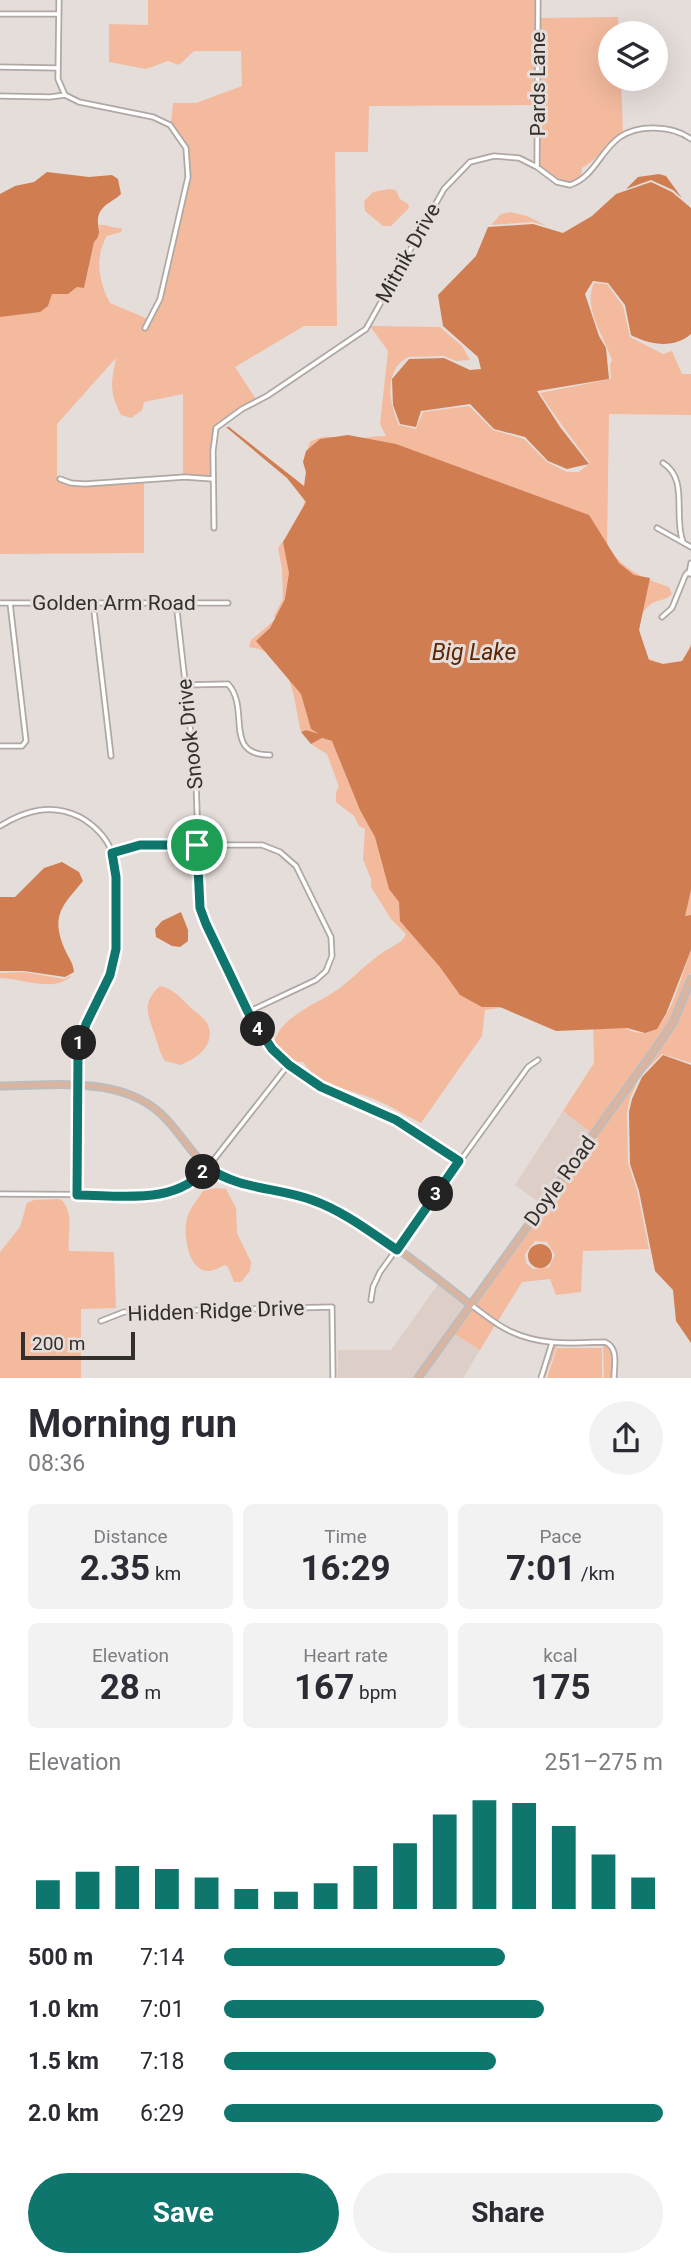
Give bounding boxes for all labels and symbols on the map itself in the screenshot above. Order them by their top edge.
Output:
street label: Pards Lane [526,32,550,136]
street label: Mitnik Drive [371,199,445,307]
street label: Golden Arm Road [32,591,196,615]
water label: Big Lake [432,639,516,666]
street label: Snook Drive [172,678,208,790]
pin [167,815,227,875]
pin: 4 [240,1012,276,1046]
pin: 1 [62,1026,96,1060]
street label: Doyle Road [519,1131,601,1231]
pin: 2 [186,1154,220,1190]
pin: 3 [418,1176,453,1212]
street label: Hidden Ridge Drive [127,1296,305,1326]
scale bar [21,1329,135,1361]

